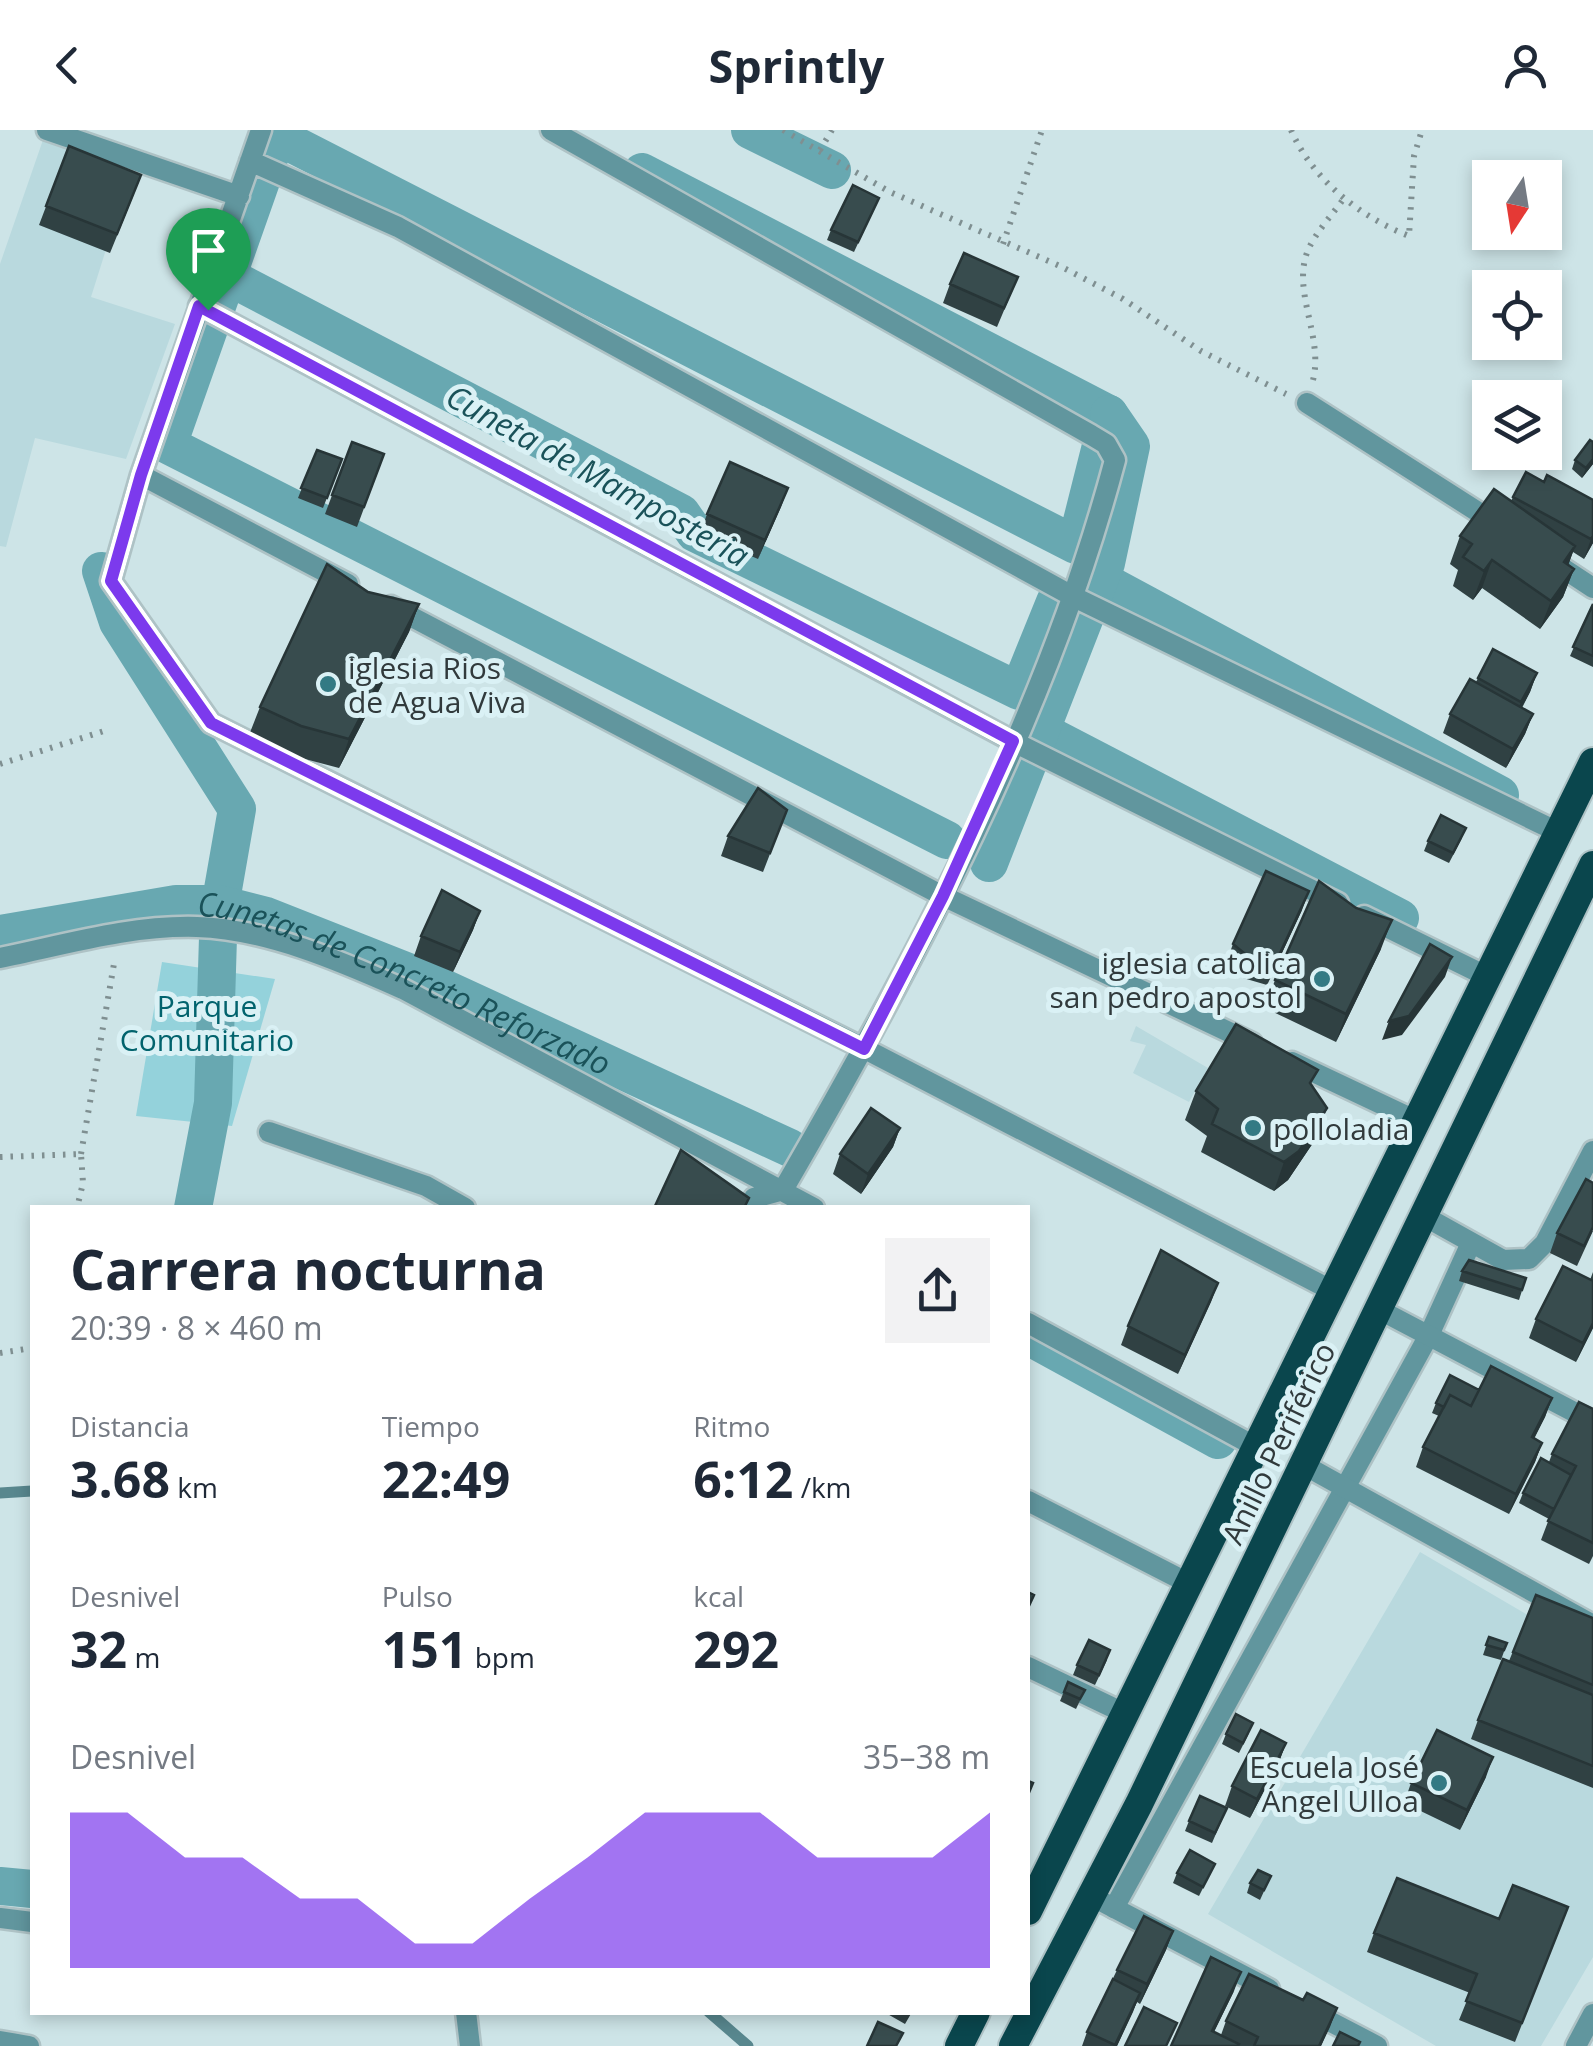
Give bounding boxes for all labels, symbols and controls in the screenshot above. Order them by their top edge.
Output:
text: Sprintly [709,35,884,96]
icon: back [40,38,95,93]
icon: person [1498,38,1553,93]
north arrow [1472,160,1562,250]
map controls [1472,160,1562,470]
pin [166,208,251,311]
icon: arrive [181,223,236,278]
button: locate [1472,270,1562,360]
water label: Cuneta de Mamposteria [439,374,757,576]
button: layers [1472,380,1562,470]
place label: iglesia Rios de Agua Viva [348,647,526,722]
marker: iglesia Rios de Agua Viva [317,673,339,695]
water label: Cunetas de Concreto Reforzado [197,882,618,1084]
place label: iglesia catolica san pedro apostol [1050,942,1302,1017]
marker: iglesia catolica san pedro apostol [1311,968,1333,990]
park label: Parque Comunitario [120,985,294,1060]
place label: polloladia [1273,1108,1409,1149]
marker: polloladia [1242,1117,1264,1139]
text: Carrera nocturna [70,1231,546,1306]
button: share [885,1238,990,1343]
text: 20:39 · 8 × 460 m [70,1306,323,1349]
street label: Anillo Periférico [1211,1335,1345,1551]
text: Distancia [70,1407,189,1445]
text: Tiempo [382,1407,480,1445]
text: Ritmo [693,1407,770,1445]
text: 3.68 [70,1445,170,1513]
text: 22:49 [382,1445,510,1513]
text: 6:12 [693,1445,793,1513]
text: km [170,1468,218,1506]
text: /km [793,1468,852,1506]
text: Desnivel [70,1577,180,1615]
text: Pulso [382,1577,453,1615]
text: kcal [693,1577,744,1615]
text: 32 [70,1615,127,1683]
text: 151 [382,1615,467,1683]
text: 292 [693,1615,779,1683]
text: m [127,1638,160,1676]
text: bpm [467,1638,535,1676]
text: Desnivel [70,1735,196,1778]
text: 35–38 m [863,1735,990,1778]
place label: Escuela José Ángel Ulloa [1249,1746,1419,1821]
marker: Escuela José Ángel Ulloa [1428,1772,1450,1794]

